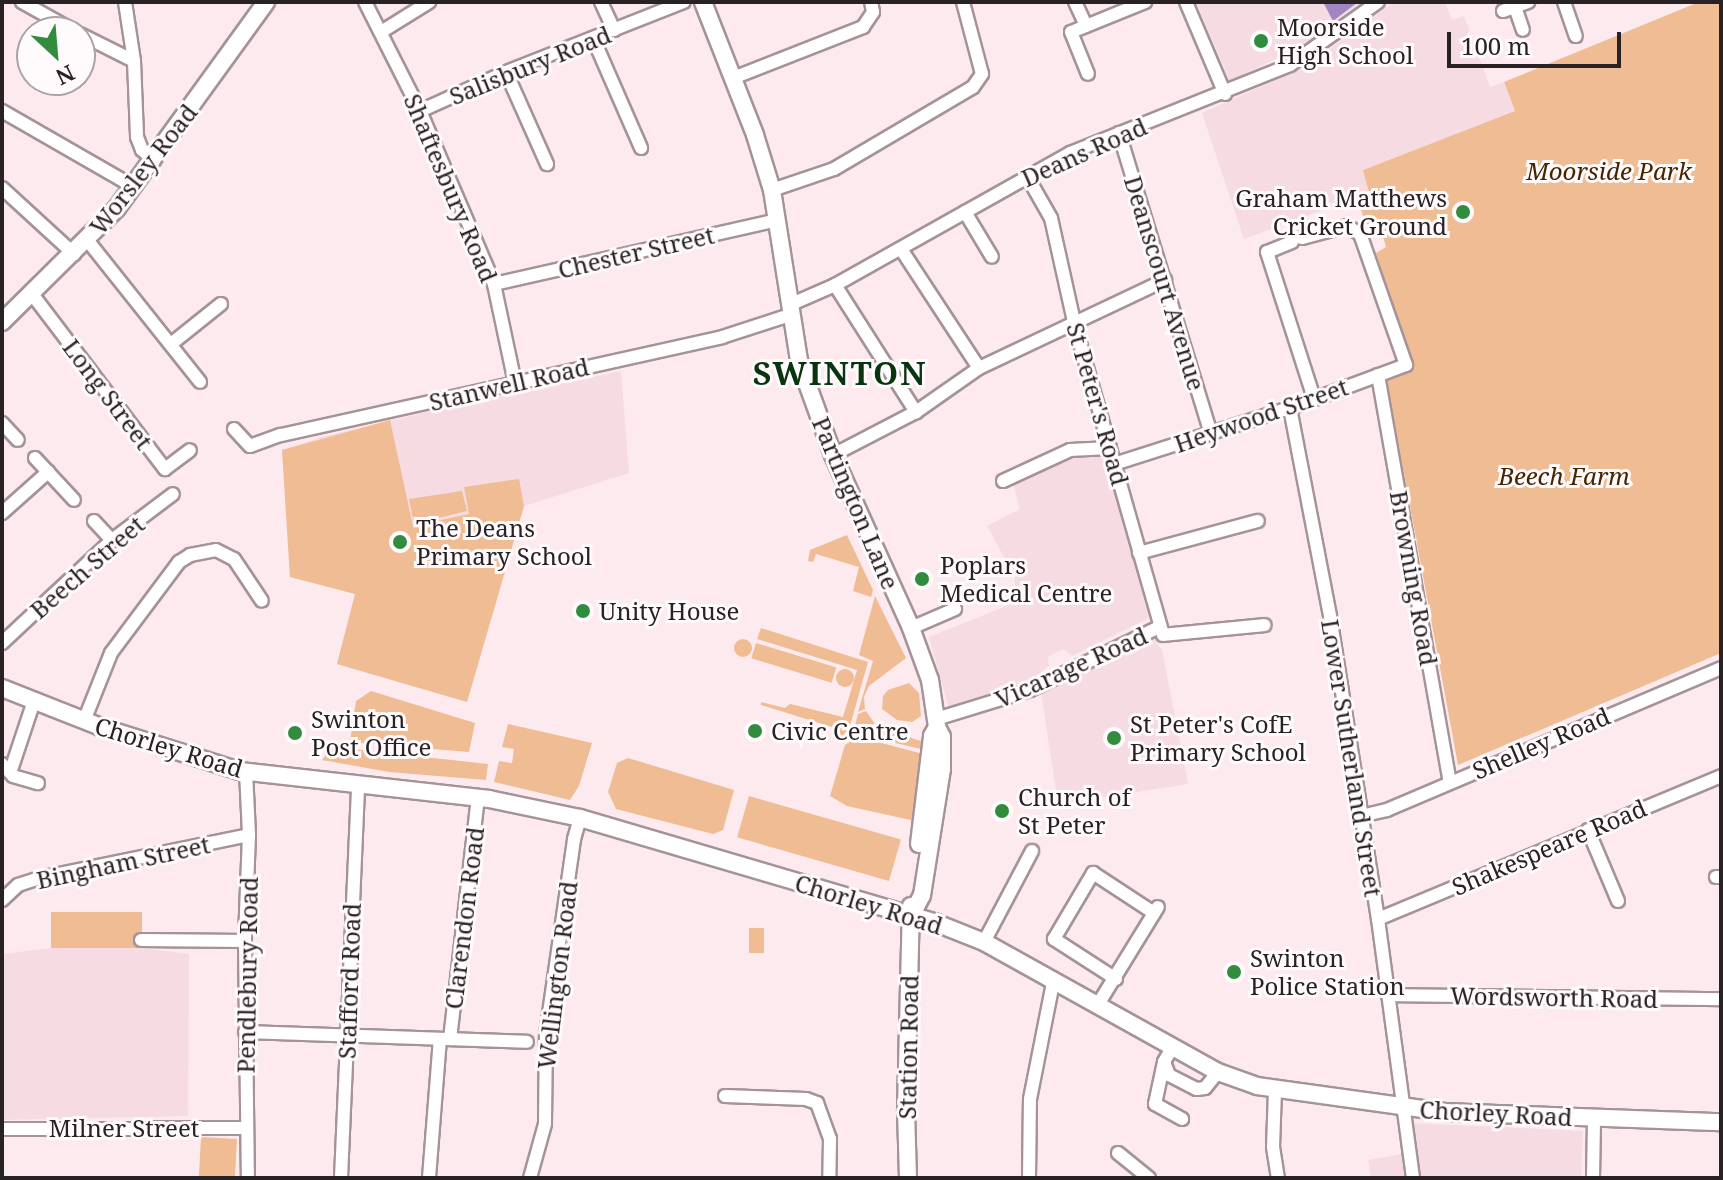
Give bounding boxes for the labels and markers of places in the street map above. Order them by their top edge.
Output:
place label: Moorside High School [1277,13,1413,69]
marker: Moorside High School [1252,32,1270,50]
place label: Graham Matthews Cricket Ground [1235,184,1447,240]
marker: Graham Matthews Cricket Ground [1454,203,1472,221]
place label: The Deans Primary School [416,514,592,570]
marker: The Deans Primary School [391,533,409,551]
place label: Poplars Medical Centre [940,551,1112,607]
marker: Poplars Medical Centre [911,568,933,590]
place label: Unity House [599,597,739,625]
marker: Unity House [574,602,592,620]
place label: Swinton Post Office [311,705,431,761]
place label: St Peter's CofE Primary School [1130,710,1306,766]
place label: Civic Centre [771,717,909,745]
marker: Civic Centre [746,722,764,740]
marker: Swinton Post Office [286,724,304,742]
marker: St Peter's CofE Primary School [1105,729,1123,747]
place label: Church of St Peter [1018,783,1131,839]
marker: Church of St Peter [993,802,1011,820]
place label: Swinton Police Station [1250,944,1405,1000]
marker: Swinton Police Station [1225,963,1243,981]

